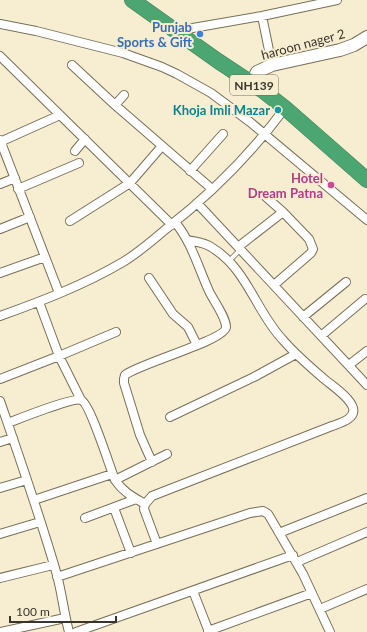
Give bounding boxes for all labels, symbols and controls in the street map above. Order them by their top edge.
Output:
place label: Punjab Sports & Gift [117,19,193,50]
street label: haroon nager 2 [259,25,347,63]
marker: Punjab Sports & Gift [195,29,205,39]
road number: NH139 [230,75,278,95]
place label: Khoja Imli Mazar [173,102,270,118]
marker: Khoja Imli Mazar [273,105,283,115]
place label: Hotel Dream Patna [248,170,323,201]
marker: Hotel Dream Patna [326,180,336,190]
scale bar [10,598,116,624]
text: 100 m [16,604,50,619]

